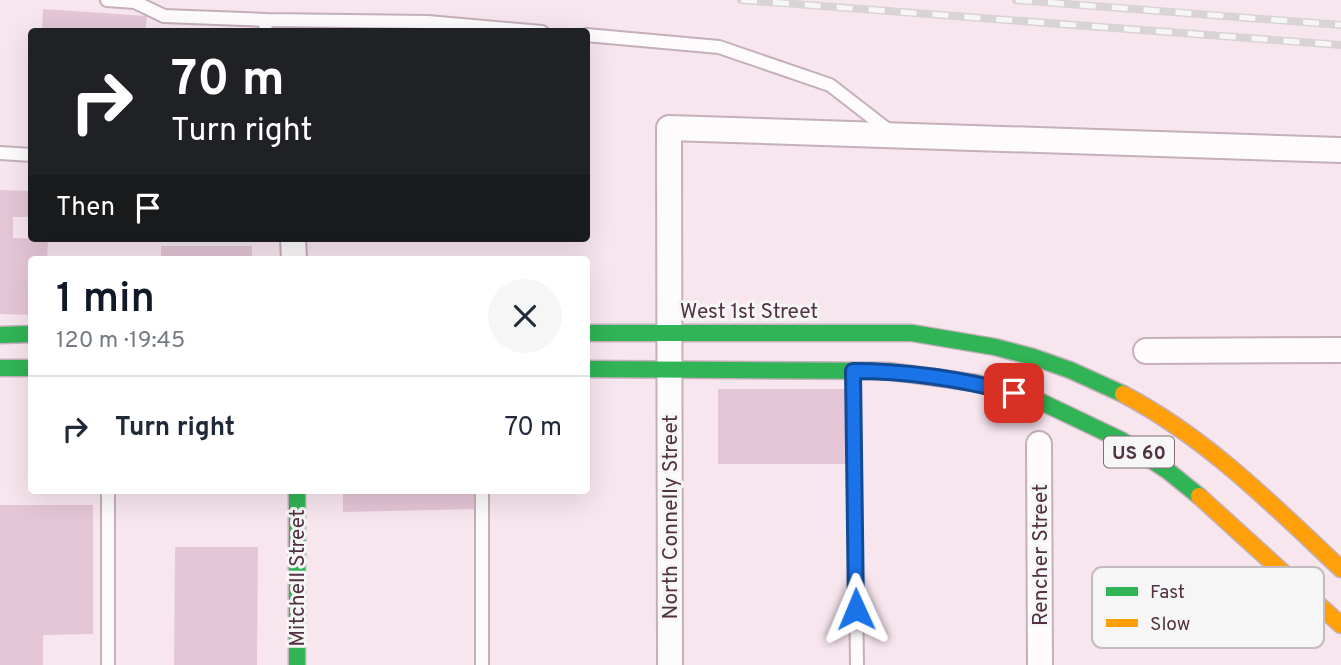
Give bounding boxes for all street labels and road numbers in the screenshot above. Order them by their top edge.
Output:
street label: West 1st Street [680,299,818,326]
street label: North Connelly Street [658,415,685,619]
road number: US 60 [1104,436,1174,467]
street label: Rencher Street [1028,484,1055,626]
street label: Mitchell Street [285,509,312,647]

